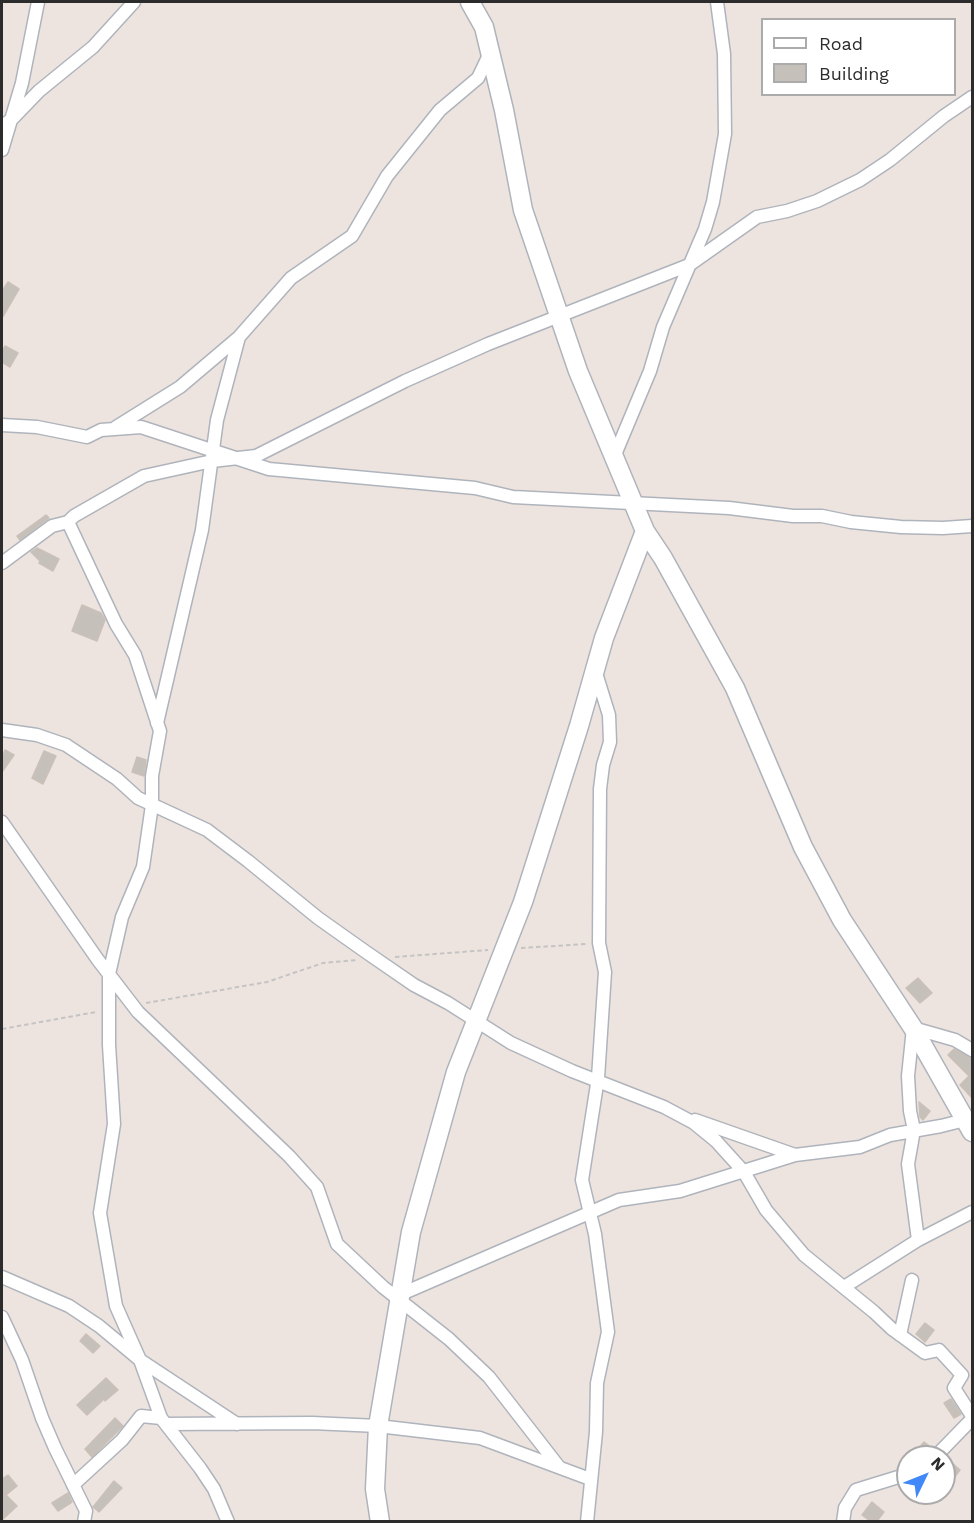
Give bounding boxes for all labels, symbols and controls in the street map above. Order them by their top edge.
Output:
legend [761,18,956,96]
text: Road [819,33,863,54]
text: Building [819,63,889,84]
north arrow [896,1445,956,1505]
text: N [927,1453,949,1475]

